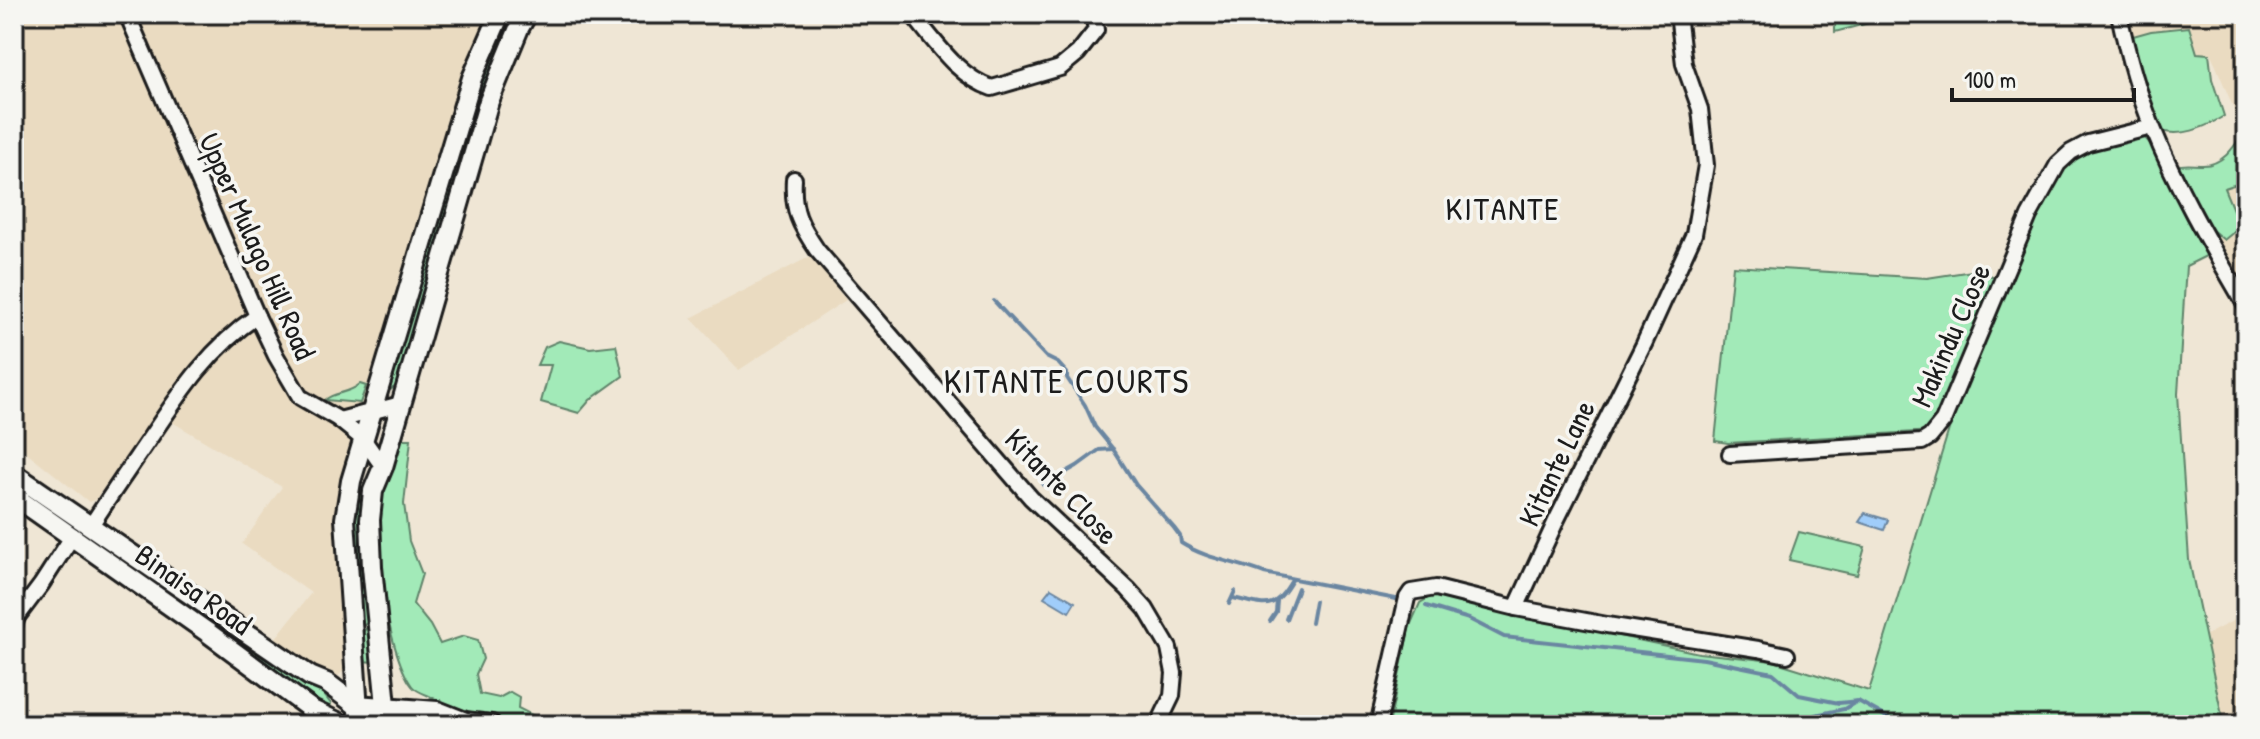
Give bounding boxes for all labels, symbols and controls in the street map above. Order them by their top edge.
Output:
scale bar [1952,52,2134,102]
text: 100 m [1964,63,2016,95]
street label: Upper Mulago Hill Road [190,126,326,366]
district label: KITANTE [1446,187,1561,230]
street label: Makindu Close [1901,257,1999,413]
district label: KITANTE COURTS [944,358,1190,404]
street label: Kitante Lane [1508,393,1604,533]
street label: Kitante Close [996,419,1128,553]
street label: Binaisa Road [128,534,260,644]

